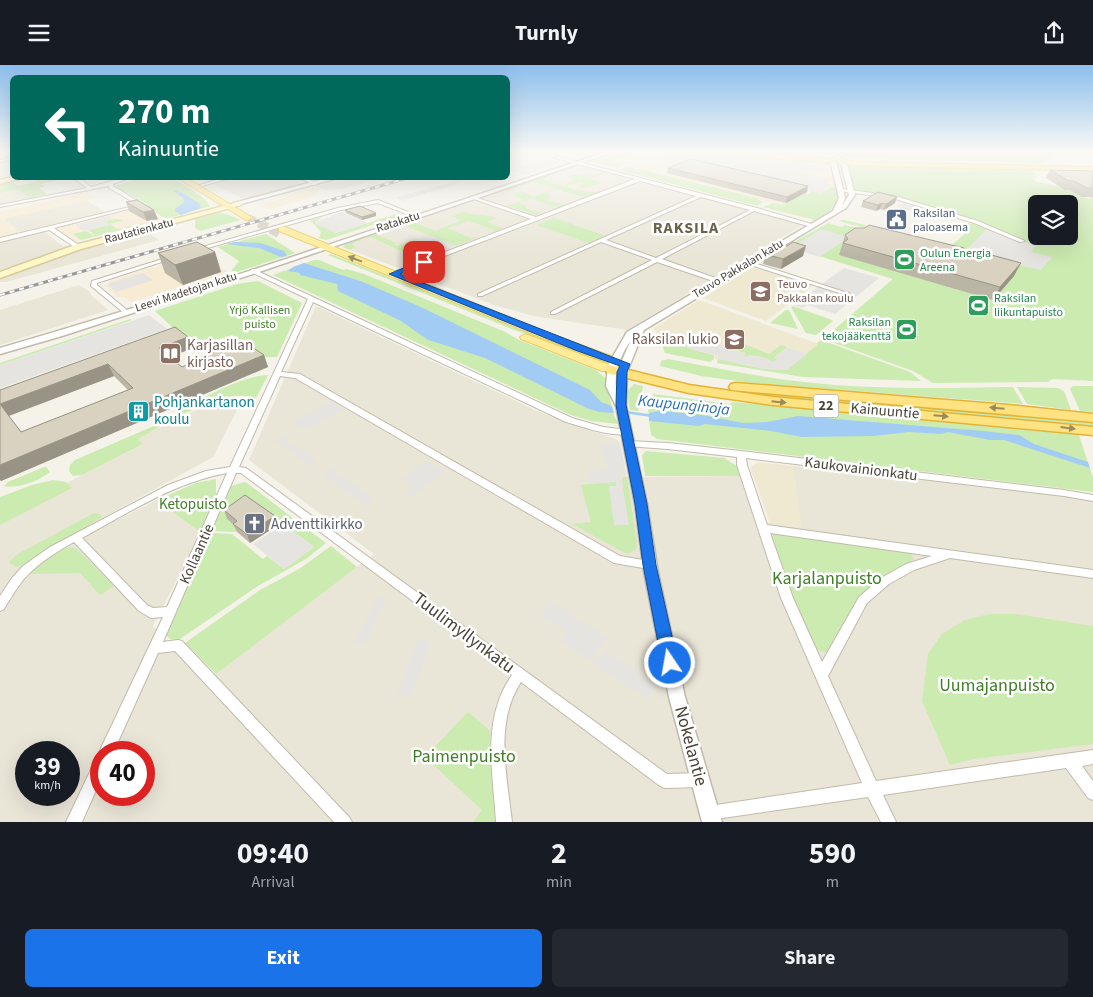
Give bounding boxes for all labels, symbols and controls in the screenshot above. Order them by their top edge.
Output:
text: Turnly [515,17,578,49]
icon: menu [25,19,53,47]
icon: share [1040,19,1068,47]
text: 270 m [118,87,210,137]
icon: left [35,95,100,160]
text: Kainuuntie [118,133,219,165]
map controls [1028,195,1078,245]
button: layers [1028,195,1078,245]
place label: Raksilan paloasema [913,205,968,236]
street label: Ratakatu [374,207,422,237]
public building icon: Raksilan paloasema [885,208,909,232]
street label: Rautatienkatu [103,214,175,248]
district label: RAKSILA [653,217,719,239]
street label: Teuvo Pakkalan katu [689,235,787,303]
pin [403,241,445,283]
place label: Oulun Energia Areena [920,245,991,276]
icon: arrive [410,248,438,276]
sports icon: Oulun Energia Areena [892,248,916,272]
one-way arrow [347,255,362,263]
street label: Leevi Madetojan katu [133,267,239,317]
place label: Teuvo Pakkalan koulu [777,276,854,307]
school or university icon: Teuvo Pakkalan koulu [749,279,773,303]
place label: Raksilan liikuntapuisto [994,290,1063,321]
sports icon: Raksilan liikuntapuisto [966,293,990,317]
park label: Yrjö Kallisen puisto [229,302,290,333]
place label: Raksilan tekojääkenttä [822,314,891,345]
sports icon: Raksilan tekojääkenttä [895,317,919,341]
school or university icon: Raksilan lukio [723,327,747,351]
place label: Raksilan lukio [632,329,719,350]
place label: Karjasillan kirjasto [187,335,253,373]
library icon: Karjasillan kirjasto [159,342,183,366]
water label: Kaupunginoja [637,389,731,421]
place label: Pohjankartanon koulu [154,392,255,430]
road number: 22 [814,395,838,417]
one-way arrow [772,398,788,406]
street label: Kainuuntie [850,398,920,424]
building icon: Pohjankartanon koulu [126,399,150,423]
one-way arrow [989,404,1005,412]
one-way arrow [934,413,950,421]
one-way arrow [1060,424,1076,432]
street label: Kaukovainionkatu [803,452,919,486]
park label: Ketopuisto [159,494,227,515]
church icon: Adventtikirkko [243,512,267,536]
place label: Adventtikirkko [271,514,363,535]
street label: Kollaantie [174,521,220,587]
park label: Karjalanpuisto [772,566,882,591]
street label: Tuulimyllynkatu [408,586,520,680]
position arrow [643,636,695,688]
park label: Uumajanpuisto [939,673,1055,698]
street label: Nokelantie [668,703,714,789]
speed limit sign: 40 [90,741,155,806]
park label: Paimenpuisto [412,744,516,769]
text: 39 [34,749,61,785]
text: km/h [34,777,61,794]
text: 09:40 [237,832,309,875]
text: 2 [551,832,567,875]
text: 590 [809,832,856,875]
text: Arrival [251,871,294,893]
text: min [546,871,572,893]
text: m [826,871,839,893]
button: Exit [25,929,542,987]
button: Share [552,929,1068,987]

